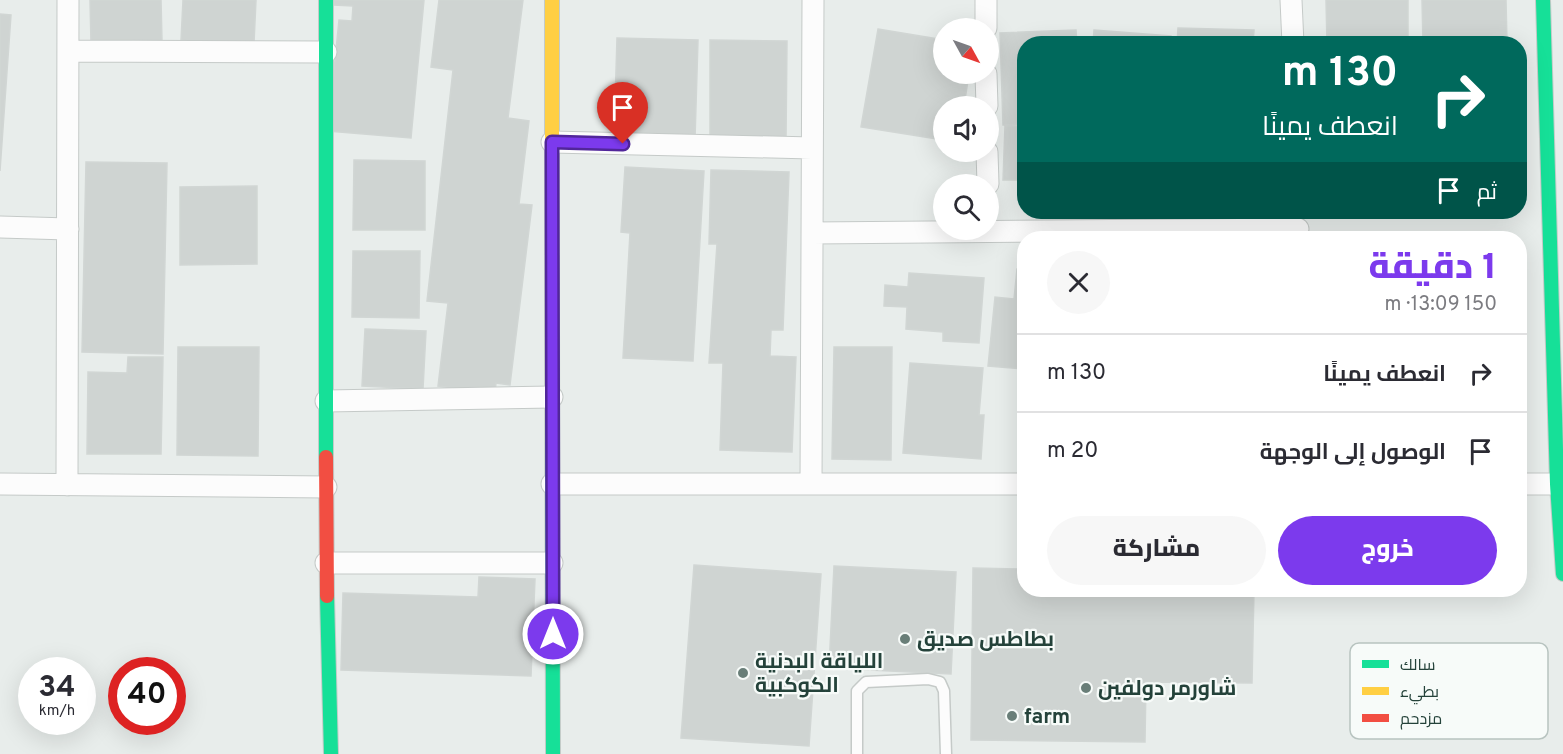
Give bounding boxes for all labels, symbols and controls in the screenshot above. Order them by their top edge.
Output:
north arrow [933,18,999,84]
map controls [933,18,999,240]
text: 130 m [1282,48,1398,101]
icon: right [1419,60,1497,138]
pin [597,82,648,144]
icon: arrive [606,91,639,124]
button: sound [933,96,999,162]
text: انعطف يمينًا [1262,111,1398,145]
button: search [933,174,999,240]
icon: arrive [1432,174,1465,207]
text: ثم [1477,180,1497,207]
text: 1 دقيقة [1369,246,1497,292]
button: close [1047,251,1110,314]
text: 150 m · 13:09 [1384,292,1497,318]
icon: right [1464,357,1497,390]
text: 130 m [1047,360,1106,387]
text: انعطف يمينًا [1323,362,1446,389]
icon: arrive [1464,435,1497,468]
text: 20 m [1047,438,1098,465]
text: الوصول إلى الوجهة [1260,440,1446,467]
button: مشاركة [1047,516,1266,585]
button: خروج [1278,516,1497,585]
position arrow [521,602,585,666]
place label: بطاطس صديق [917,627,1054,654]
marker: بطاطس صديق [898,632,912,646]
legend [1350,643,1548,739]
place label: اللياقة البدنية الكوكبية [755,649,883,700]
text: سالك [1400,656,1435,676]
speed limit sign: 40 [108,657,186,735]
marker: اللياقة البدنية الكوكبية [736,666,750,680]
text: 34 [38,670,76,707]
place label: شاورمر دولفين [1098,676,1236,703]
marker: شاورمر دولفين [1079,681,1093,695]
text: بطيء [1400,683,1439,705]
text: km/h [39,702,75,721]
place label: farm [1024,704,1070,731]
marker: farm [1005,709,1019,723]
text: مزدحم [1400,710,1442,730]

